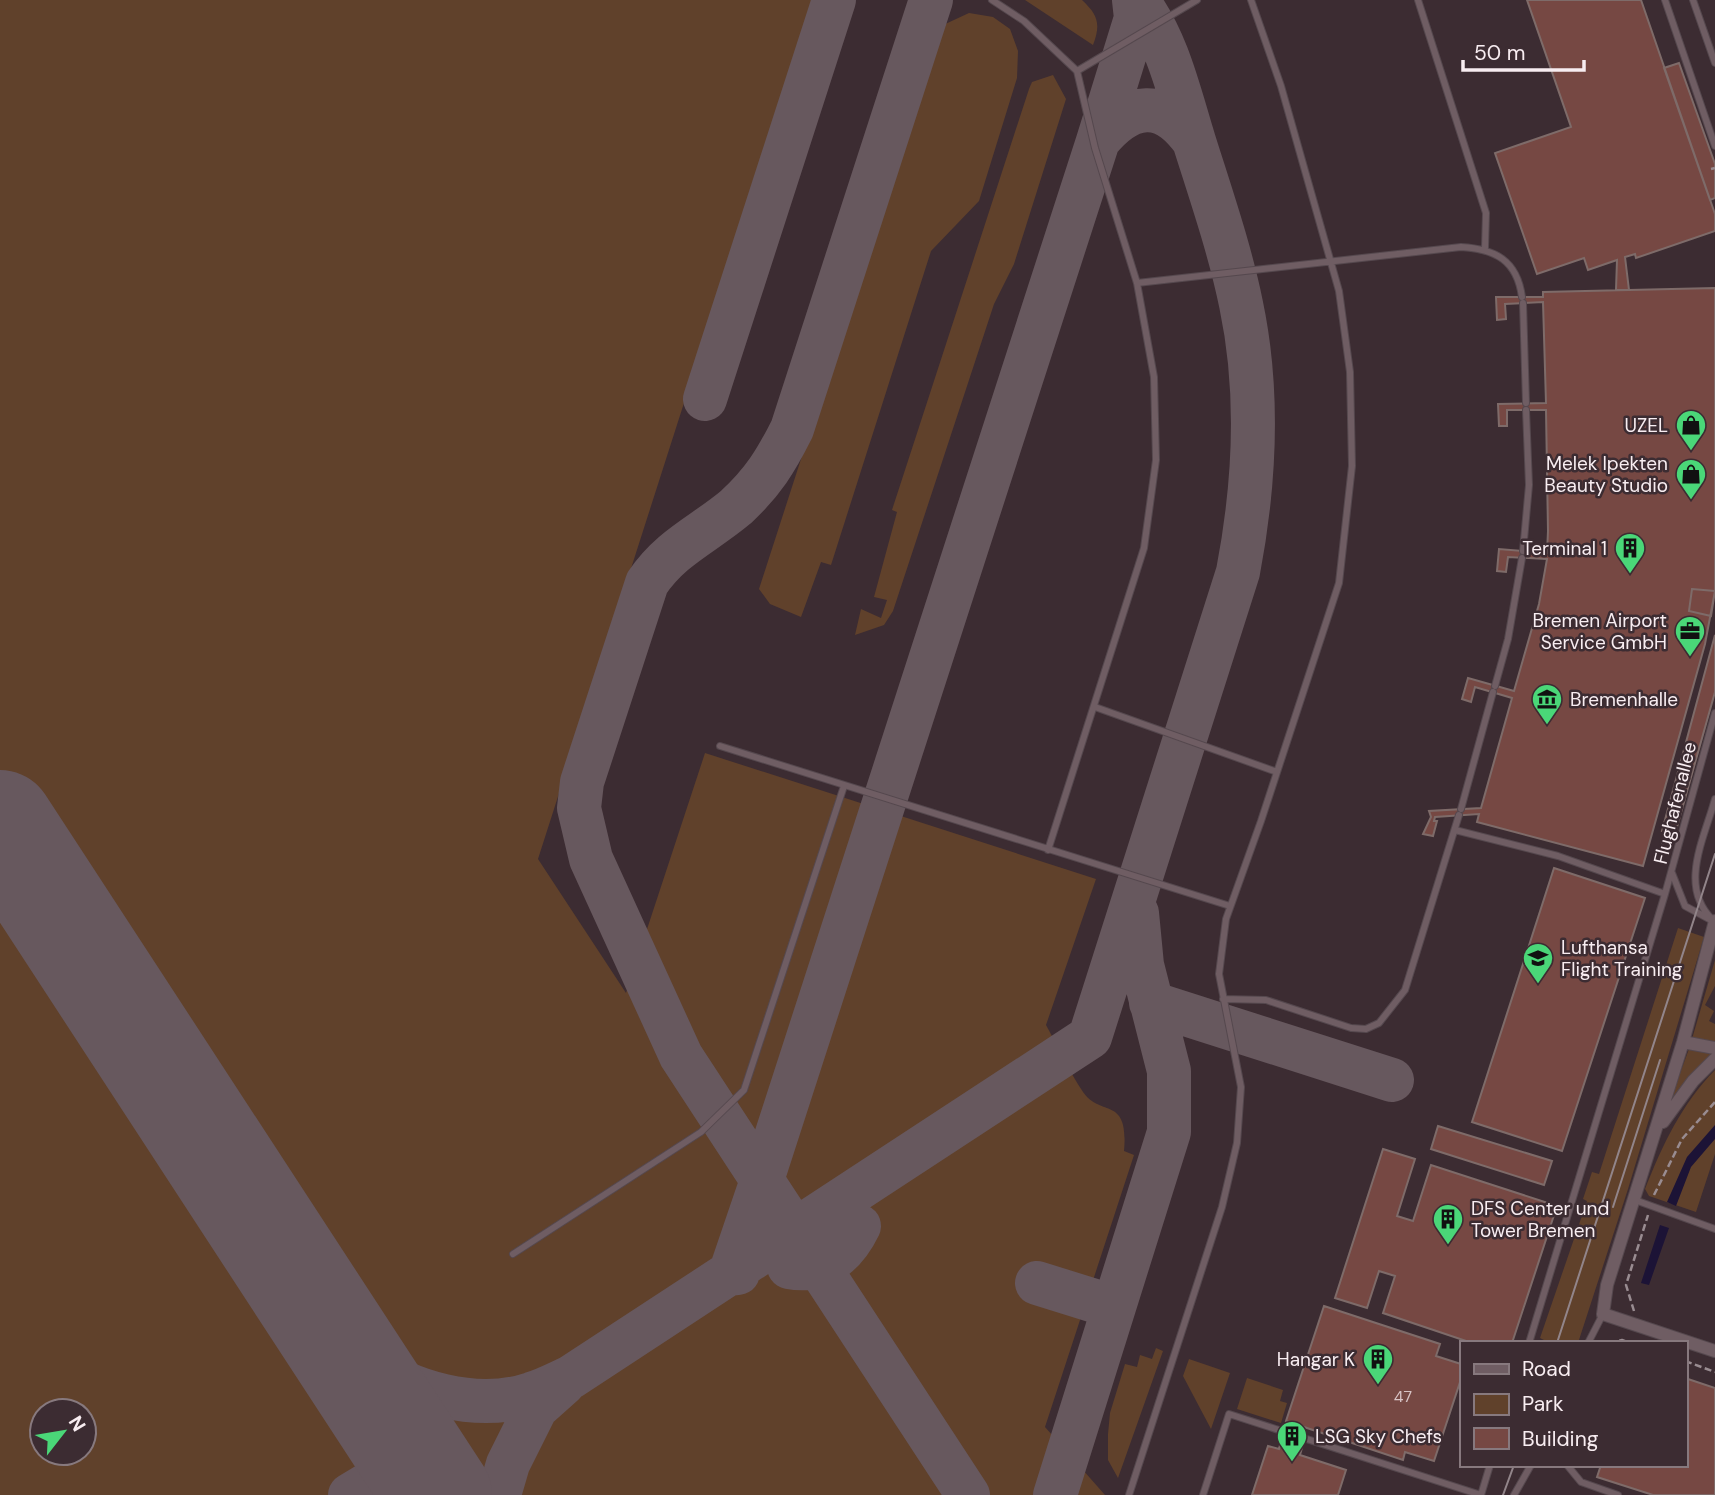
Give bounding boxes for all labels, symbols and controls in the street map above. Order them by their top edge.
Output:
scale bar [1463,28,1584,72]
text: 50 m [1474,39,1525,67]
shop icon: UZEL [1674,408,1708,452]
place label: UZEL [1625,413,1668,438]
place label: Melek Ipekten Beauty Studio [1544,451,1668,498]
shop icon: Melek Ipekten Beauty Studio [1674,457,1708,501]
building icon: Terminal 1 [1613,531,1647,575]
place label: Terminal 1 [1522,536,1607,561]
place label: Bremen Airport Service GmbH [1533,608,1667,655]
office icon: Bremen Airport Service GmbH [1673,614,1707,658]
museum icon: Bremenhalle [1530,682,1564,726]
place label: Bremenhalle [1570,687,1678,712]
street label: Flughafenallee [1648,739,1702,867]
place label: Lufthansa Flight Training [1561,935,1683,982]
school or university icon: Lufthansa Flight Training [1521,941,1555,985]
place label: DFS Center und Tower Bremen [1471,1196,1609,1243]
building icon: DFS Center und Tower Bremen [1431,1202,1465,1246]
legend [1460,1341,1687,1467]
building icon: Hangar K [1361,1342,1395,1386]
place label: Hangar K [1277,1347,1355,1372]
text: Road [1522,1355,1571,1383]
house number: 47 [1394,1386,1412,1407]
text: Park [1522,1390,1564,1418]
north arrow [28,1397,98,1467]
text: N [63,1411,91,1436]
building icon: LSG Sky Chefs [1275,1419,1309,1463]
place label: LSG Sky Chefs [1315,1424,1442,1449]
text: Building [1522,1425,1599,1453]

